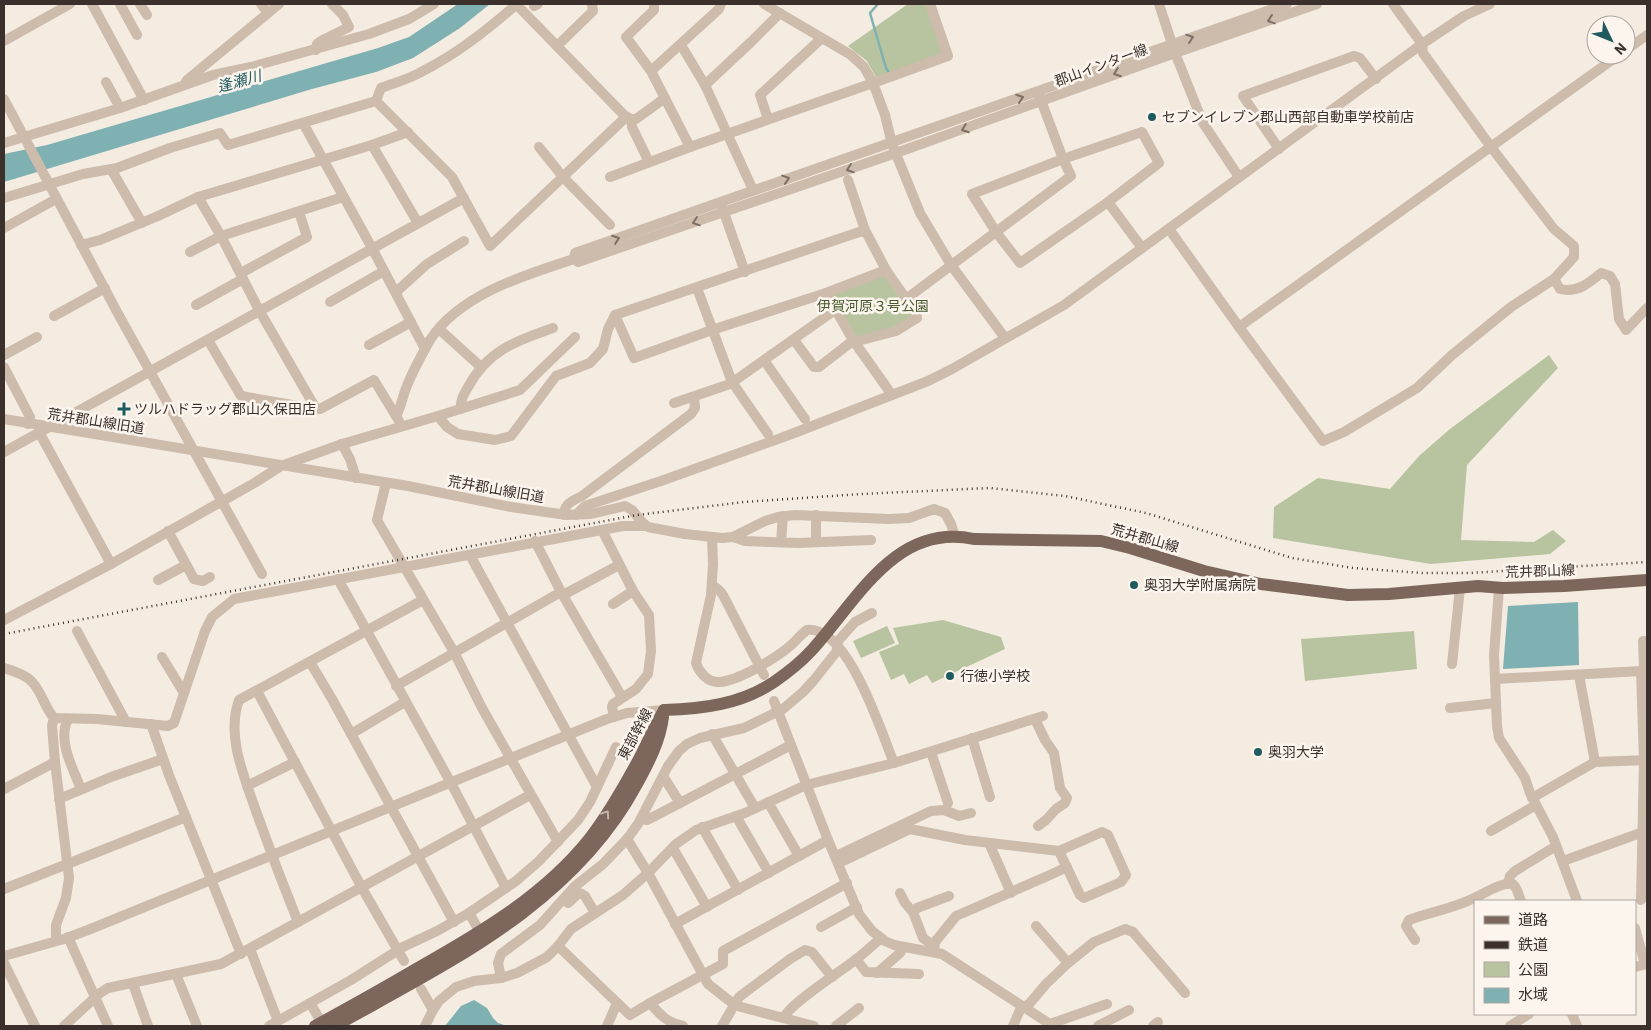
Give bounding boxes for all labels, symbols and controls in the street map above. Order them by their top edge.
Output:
one-way arrow [1267,14,1276,24]
north arrow [1586,15,1636,65]
one-way arrow [1185,34,1194,44]
text: N [1610,39,1631,59]
street label: 郡山インター線 [1052,40,1150,90]
water label: 逢瀬川 [215,65,265,96]
one-way arrow [1114,67,1122,77]
one-way arrow [1016,94,1024,104]
place label: セブンイレブン郡山西部自動車学校前店 [1162,108,1414,126]
marker: セブンイレブン郡山西部自動車学校前店 [1146,111,1158,123]
one-way arrow [961,123,969,133]
one-way arrow [846,163,854,173]
one-way arrow [781,175,789,185]
one-way arrow [692,216,701,226]
one-way arrow [611,235,620,245]
park label: 伊賀河原３号公園 [817,297,929,315]
place label: ツルハドラッグ郡山久保田店 [134,400,316,418]
marker: ツルハドラッグ郡山久保田店 [118,403,130,415]
street label: 荒井郡山線旧道 [46,404,146,438]
street label: 荒井郡山線旧道 [446,472,546,506]
street label: 荒井郡山線 [1109,520,1181,556]
street label: 荒井郡山線 [1505,561,1575,581]
place label: 奥羽大学附属病院 [1144,576,1256,594]
marker: 奥羽大学附属病院 [1128,579,1140,591]
place label: 行徳小学校 [960,667,1030,685]
marker: 行徳小学校 [944,670,956,682]
street label: 東部幹線 [614,705,656,763]
place label: 奥羽大学 [1268,743,1324,761]
marker: 奥羽大学 [1252,746,1264,758]
one-way arrow [600,811,609,820]
legend [1474,900,1636,1015]
text: 道路 [1518,910,1548,929]
text: 鉄道 [1518,935,1548,954]
text: 公園 [1518,960,1548,979]
text: 水域 [1518,985,1548,1004]

